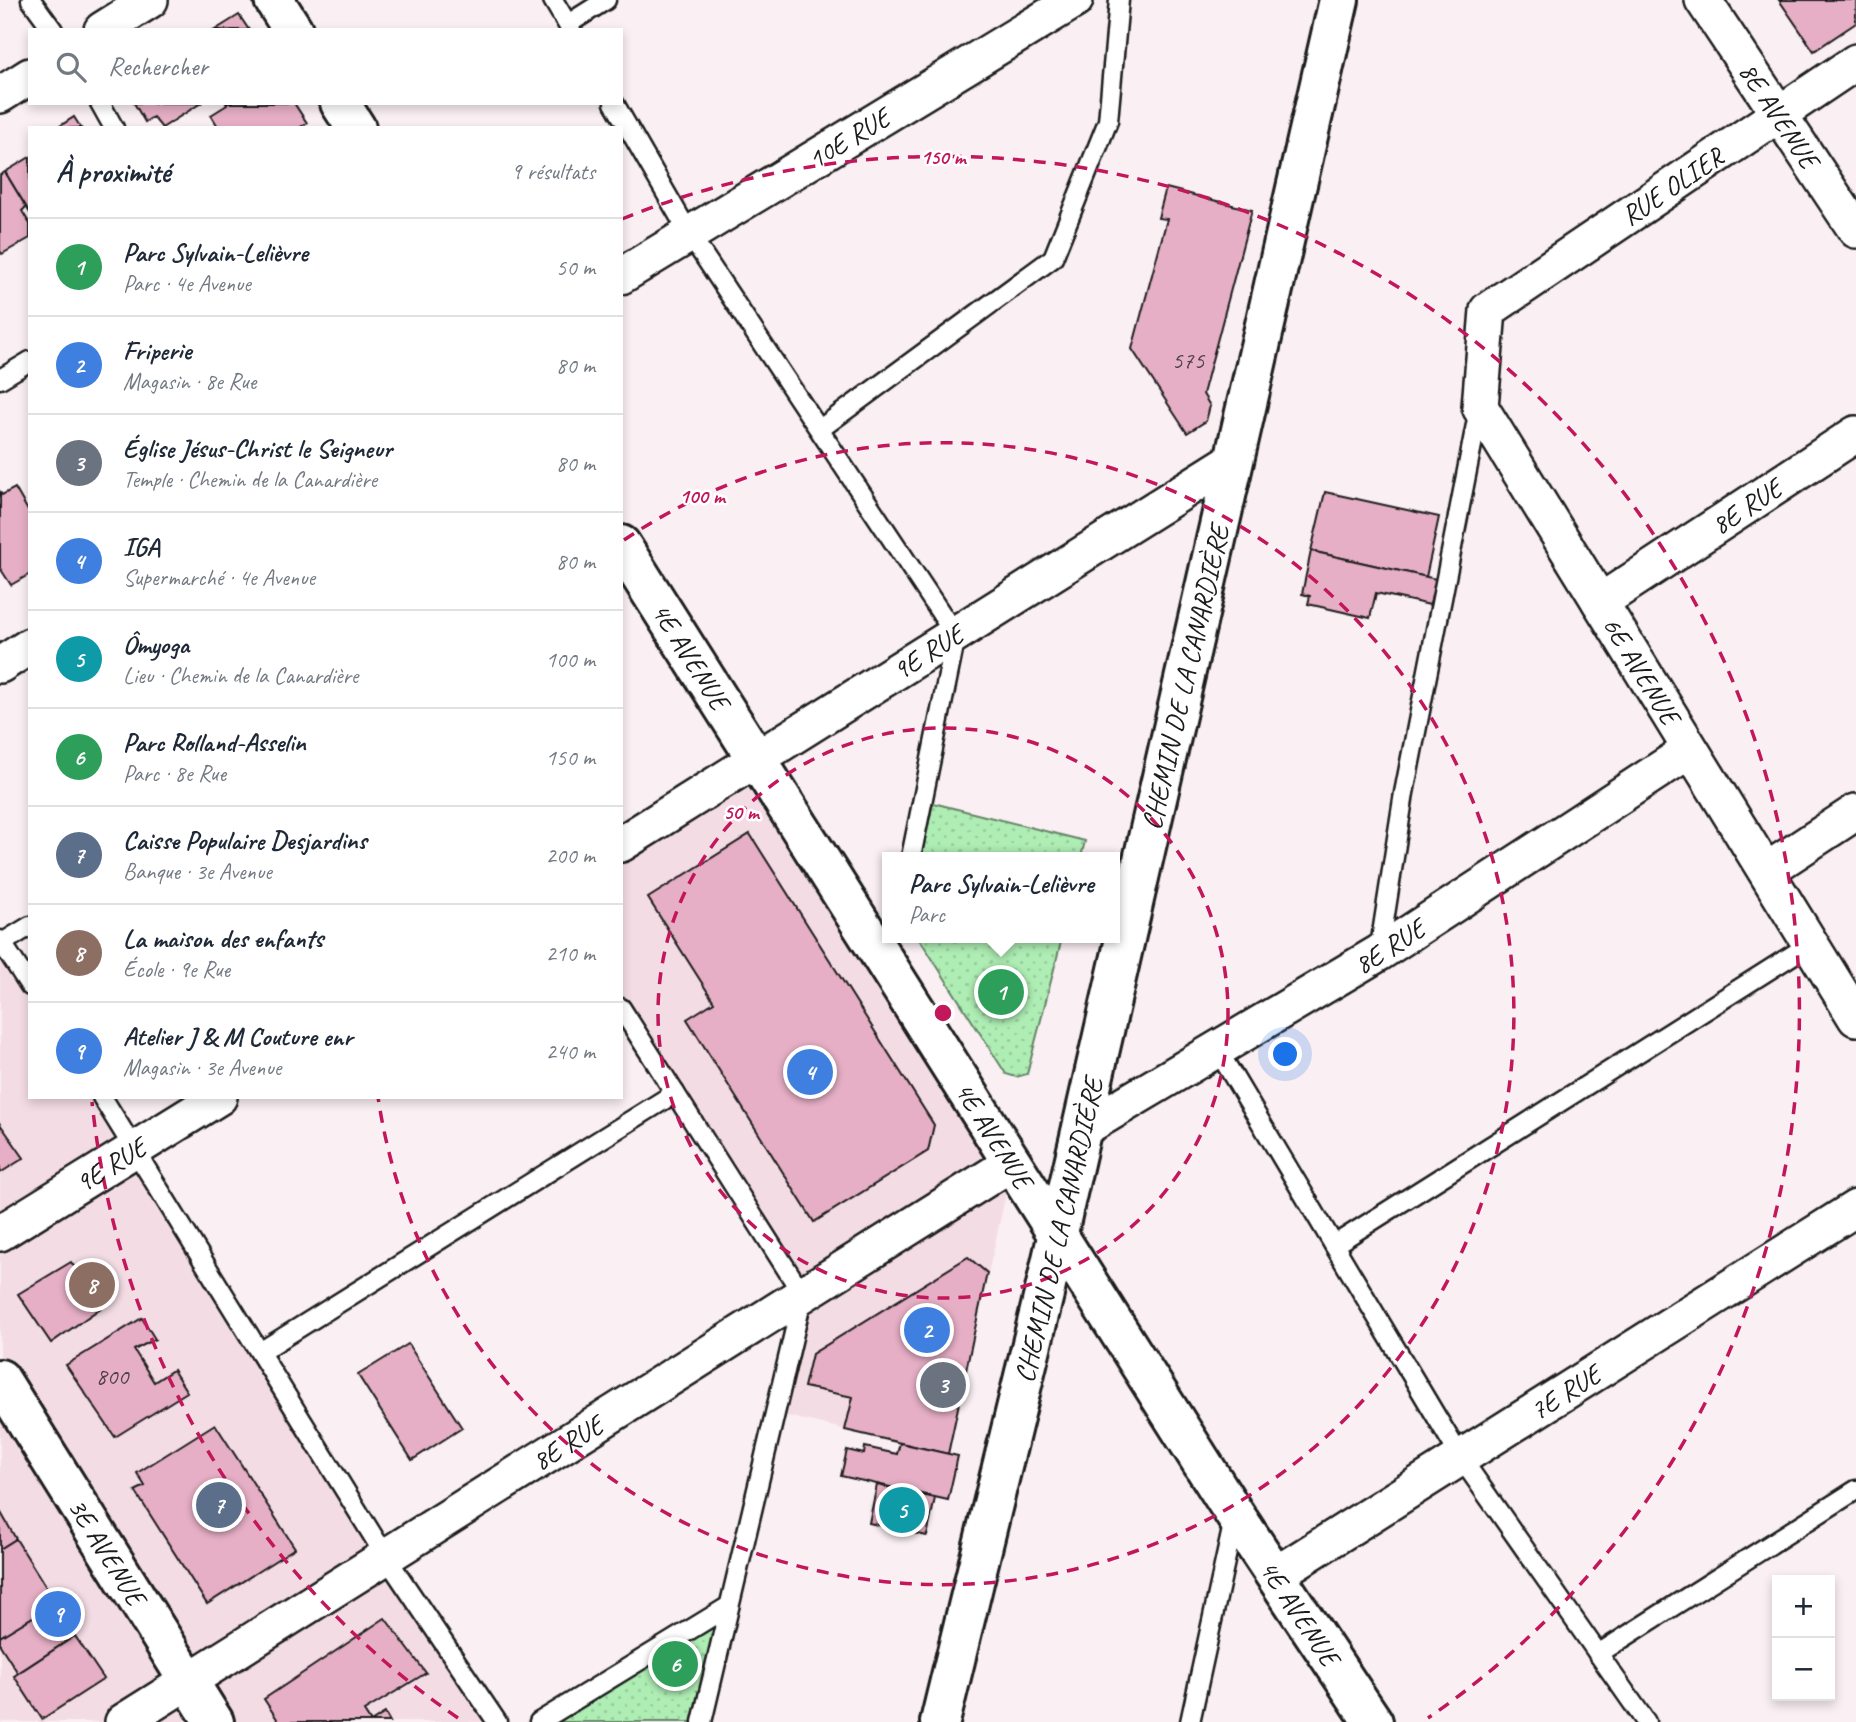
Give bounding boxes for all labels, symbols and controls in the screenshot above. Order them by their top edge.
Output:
search box [28,28,623,105]
icon: search [52,48,90,86]
text: Rechercher [108,50,208,83]
street label: 8E AVENUE [1732,55,1829,178]
street label: 10E RUE [801,98,899,176]
street label: RUE OLIER [1614,138,1732,233]
text: 150 m [920,144,968,170]
text: À proximité [56,153,170,191]
text: 9 résultats [511,157,595,186]
text: Parc Sylvain-Lelièvre [123,236,308,269]
text: 1 [74,253,84,282]
text: 50 m [556,253,595,282]
text: Parc · 4e Avenue [123,269,251,298]
text: Friperie [123,334,191,367]
house number: 575 [1172,345,1205,375]
text: 2 [74,351,84,380]
text: 80 m [556,351,595,380]
text: Magasin · 8e Rue [123,367,256,396]
text: Église Jésus-Christ le Seigneur [123,432,392,465]
text: 3 [74,449,84,478]
text: 80 m [556,449,595,478]
text: Temple · Chemin de la Canardière [123,465,377,494]
street label: 8E RUE [1704,468,1791,542]
text: 100 m [679,483,727,509]
street label: CHEMIN DE LA CANARDIÈRE [1133,518,1237,833]
text: IGA [123,530,160,563]
text: 4 [74,547,84,576]
text: 80 m [556,547,595,576]
text: Supermarché · 4e Avenue [123,563,315,592]
street label: 4E AVENUE [644,595,740,719]
street label: 6E AVENUE [1595,610,1690,734]
street label: 9E RUE [885,614,973,687]
text: Ômyoga [123,628,189,661]
text: 5 [74,645,84,674]
text: 100 m [546,645,595,674]
text: Lieu · Chemin de la Canardière [123,661,358,690]
text: Parc Rolland-Asselin [123,726,306,759]
text: 6 [74,743,84,772]
text: 150 m [546,743,595,772]
text: Parc · 8e Rue [123,759,226,788]
text: 50 m [723,799,761,825]
text: Caisse Populaire Desjardins [123,824,367,857]
text: 7 [74,841,84,870]
text: 200 m [546,841,595,870]
popup [882,852,1120,943]
text: Banque · 3e Avenue [123,857,272,886]
text: Parc Sylvain-Lelièvre [909,867,1093,900]
text: Parc [909,900,945,929]
street label: 8E RUE [1347,908,1434,982]
text: La maison des enfants [123,922,323,955]
text: 8 [74,939,84,968]
text: 210 m [546,939,595,968]
text: École · 9e Rue [123,955,230,984]
pin: 1 [978,966,1024,1018]
centre of rings [931,1001,955,1025]
text: Atelier J & M Couture enr [123,1020,353,1053]
text: 9 [74,1037,84,1066]
text: 240 m [546,1037,595,1066]
your location [1268,1037,1302,1071]
pin: 4 [787,1046,833,1098]
text: Magasin · 3e Avenue [123,1053,281,1082]
street label: CHEMIN DE LA CANARDIÈRE [1006,1071,1111,1386]
street label: 4E AVENUE [947,1075,1043,1198]
street label: 9E RUE [68,1127,156,1200]
pin: 8 [69,1259,115,1311]
pin: 2 [904,1304,950,1356]
street label: 7E RUE [1523,1354,1610,1427]
pin: 3 [920,1359,966,1411]
house number: 800 [96,1361,130,1391]
street label: 8E RUE [525,1405,613,1478]
pin: 7 [196,1479,242,1531]
pin: 5 [879,1484,925,1536]
street label: 3E AVENUE [61,1491,156,1615]
street label: 4E AVENUE [1252,1553,1350,1675]
map controls [1772,1575,1835,1701]
button: + [1772,1575,1835,1638]
pin: 9 [35,1588,81,1640]
pin: 6 [652,1638,698,1690]
button: − [1772,1638,1835,1701]

